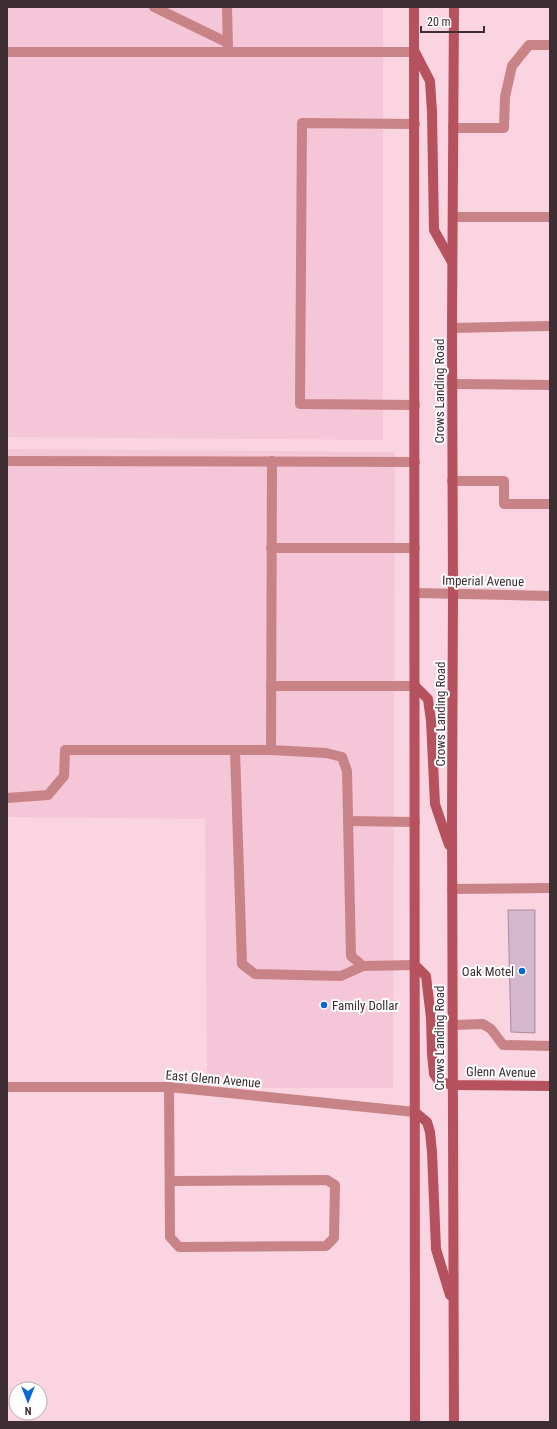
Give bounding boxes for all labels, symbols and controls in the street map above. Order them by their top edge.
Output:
scale bar [421,8,484,34]
text: 20 m [427,15,451,29]
street label: Crows Landing Road [432,338,447,444]
street label: Imperial Avenue [442,573,524,589]
street label: Crows Landing Road [433,661,448,767]
place label: Oak Motel [462,964,514,979]
marker: Oak Motel [517,966,527,976]
street label: Crows Landing Road [432,985,447,1091]
place label: Family Dollar [332,998,399,1013]
marker: Family Dollar [319,1000,329,1010]
street label: Glenn Avenue [466,1064,536,1080]
street label: East Glenn Avenue [165,1067,261,1091]
north arrow [8,1381,48,1421]
text: N [24,1404,31,1417]

